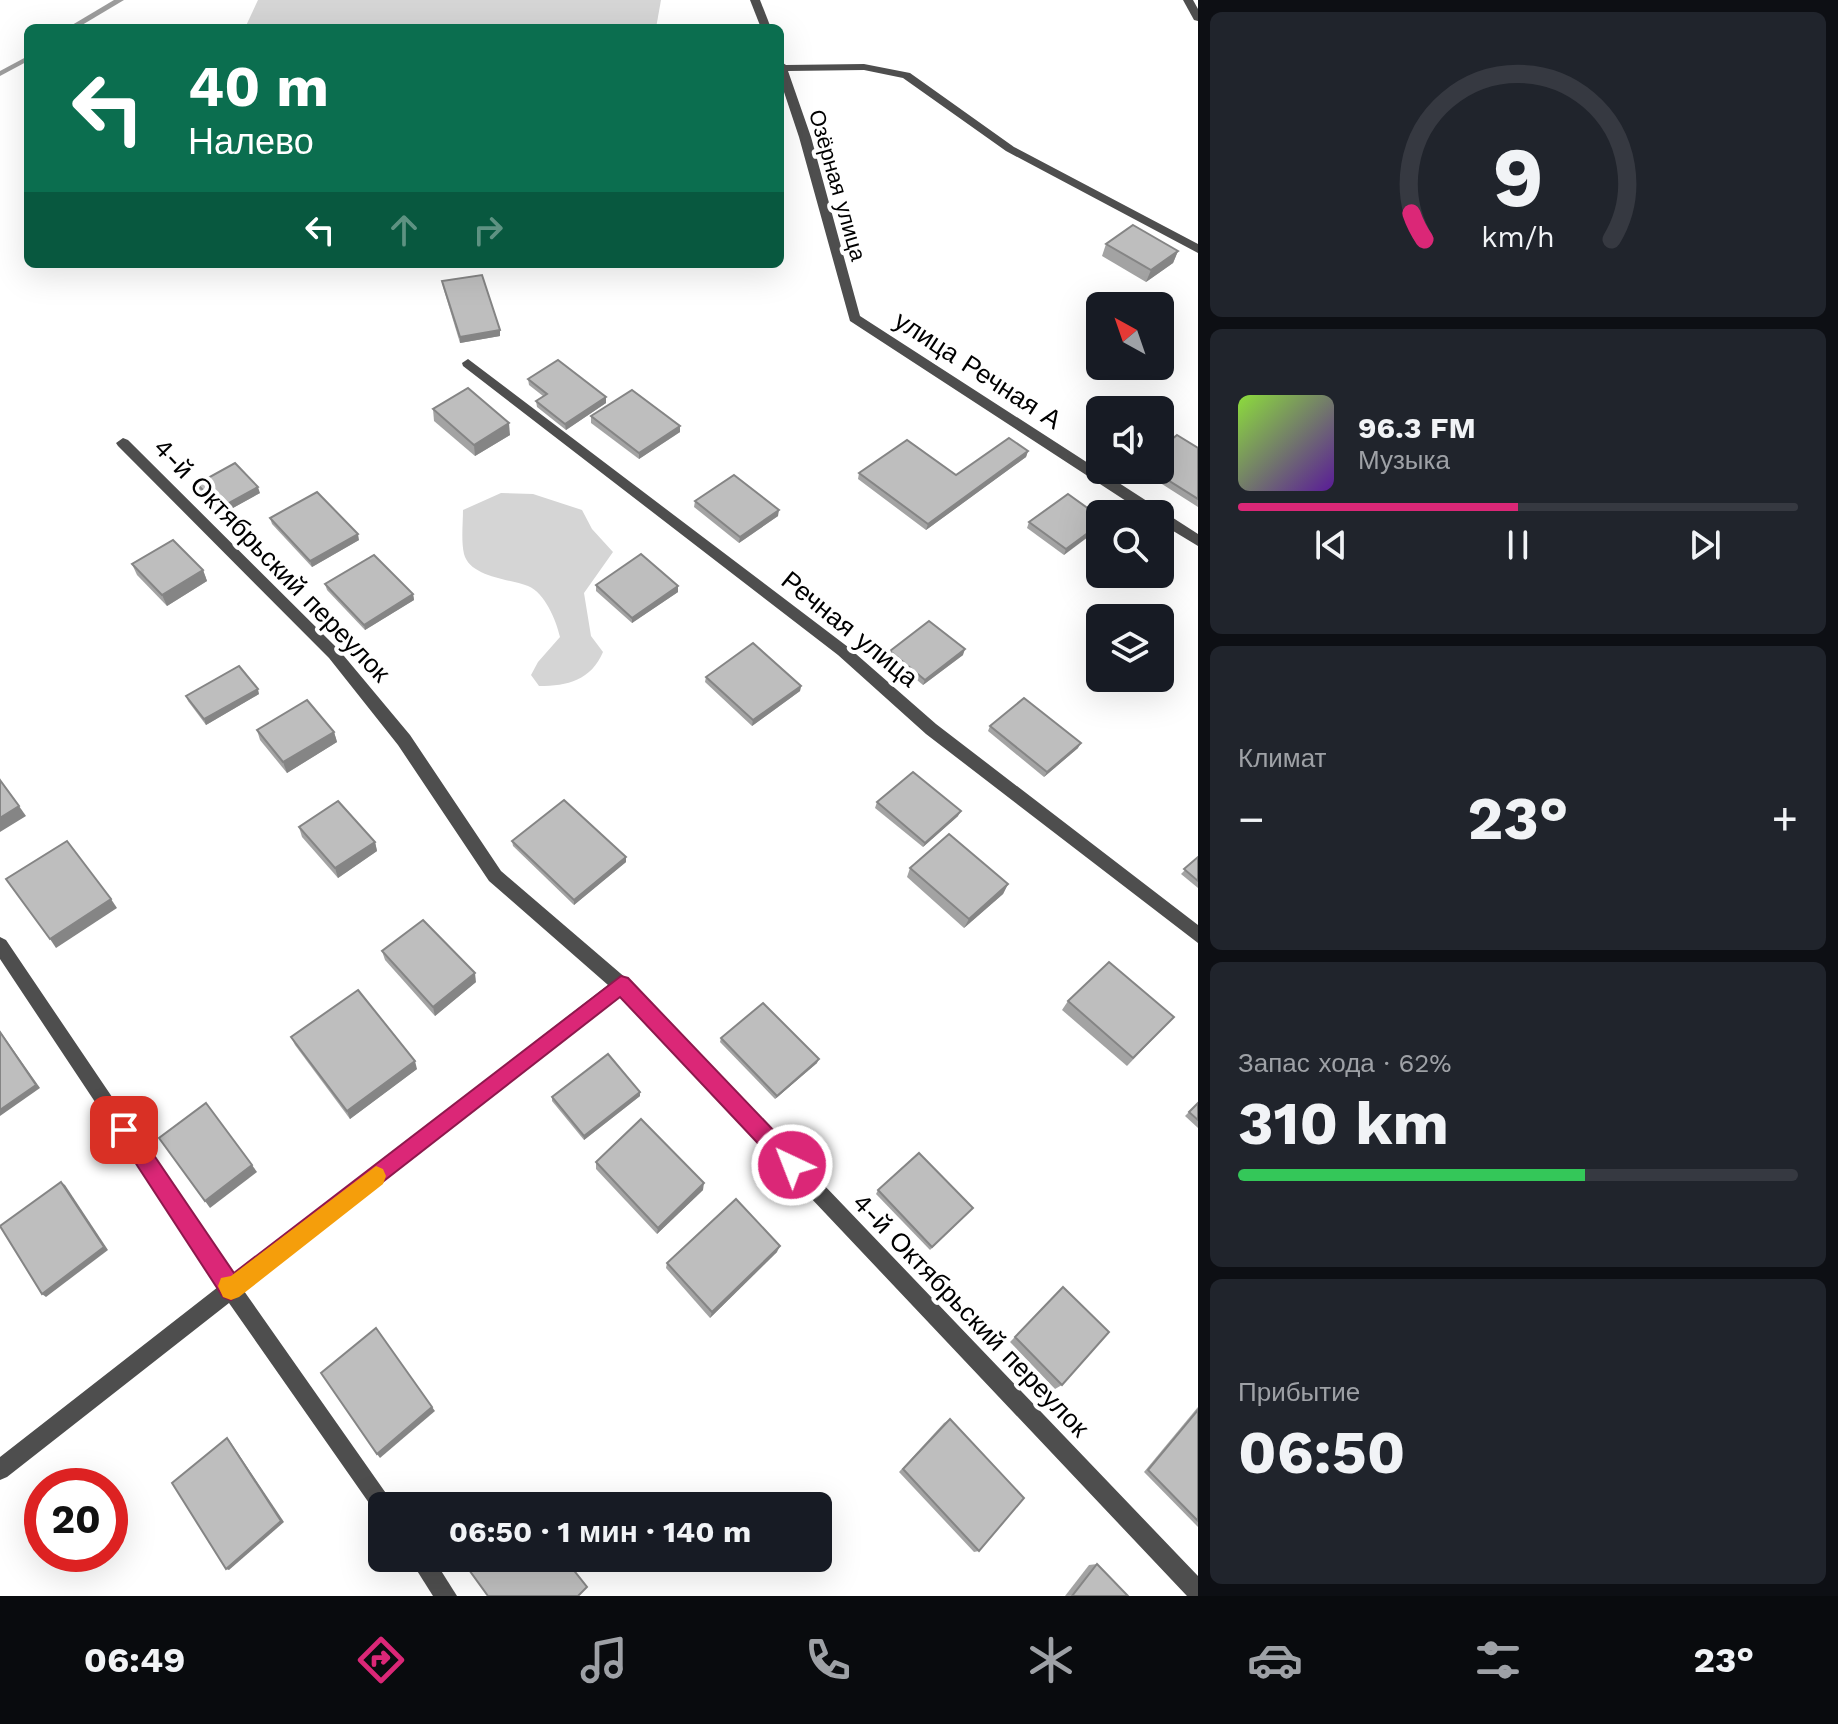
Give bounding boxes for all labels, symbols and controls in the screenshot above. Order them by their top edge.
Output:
text: 40 m [188,54,329,120]
icon: left [56,56,160,160]
street label: Озёрная улица [804,107,871,264]
text: Налево [188,121,314,163]
text: 9 [1492,129,1544,226]
icon: left [298,208,342,252]
icon: ahead [382,208,426,252]
icon: right [466,208,510,252]
text: km/h [1481,221,1555,255]
north arrow [1086,292,1174,380]
map controls [1086,292,1174,692]
street label: улица Речная А [889,305,1068,435]
button: sound [1086,396,1174,484]
text: 96.3 FM [1358,410,1476,445]
street label: 4-й Октябрьский переулок [148,432,397,688]
text: Музыка [1358,445,1450,475]
button: search [1086,500,1174,588]
icon: previous [1309,523,1353,567]
icon: pause [1496,523,1540,567]
icon: next [1683,523,1727,567]
street label: Речная улица [776,565,925,693]
button: layers [1086,604,1174,692]
text: Климат [1238,743,1327,773]
text: 23° [1467,783,1569,854]
text: − [1238,793,1265,845]
text: + [1771,793,1798,845]
text: Запас хода · 62% [1238,1048,1452,1078]
text: 310 km [1238,1088,1449,1159]
pin [90,1096,158,1164]
icon: arrive [102,1108,146,1152]
position arrow [750,1123,834,1207]
street label: 4-й Октябрьский переулок [847,1187,1096,1443]
text: Прибытие [1238,1377,1360,1407]
text: 06:50 [1238,1417,1405,1488]
speed limit sign: 20 [24,1468,128,1572]
text: 06:50 · 1 мин · 140 m [449,1514,751,1549]
icon: directions [353,1632,409,1688]
icon: music [576,1632,632,1688]
icon: phone [800,1632,856,1688]
icon: climate [1023,1632,1079,1688]
icon: car [1247,1632,1303,1688]
icon: filters [1470,1632,1526,1688]
text: 06:49 [84,1639,185,1681]
text: 23° [1694,1639,1754,1681]

